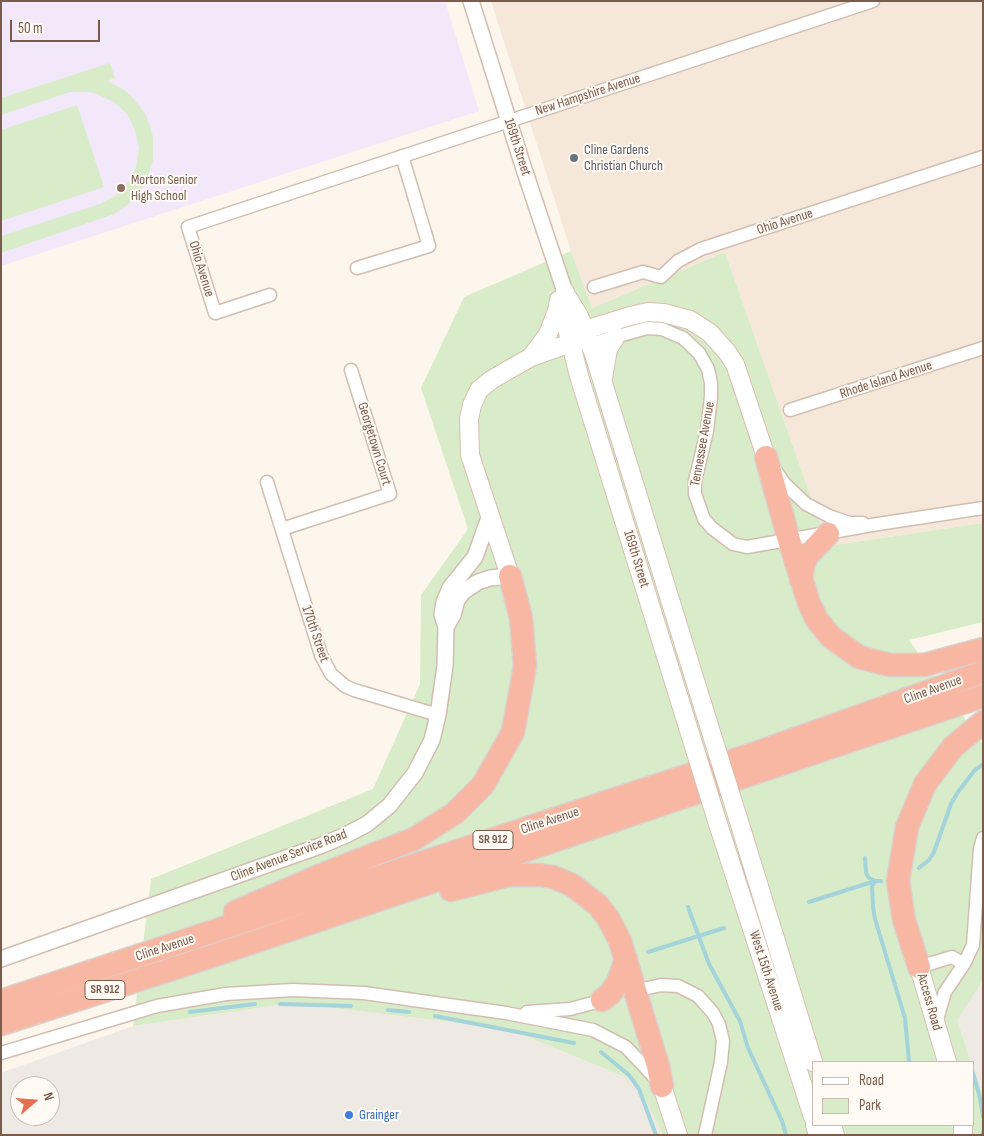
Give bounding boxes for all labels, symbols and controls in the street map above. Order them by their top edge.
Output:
scale bar [12,10,102,42]
text: 50 m [18,19,43,38]
street label: New Hampshire Avenue [533,70,643,120]
street label: 169th Street [500,116,534,178]
place label: Cline Gardens Christian Church [584,142,663,174]
marker: Cline Gardens Christian Church [568,152,580,164]
place label: Morton Senior High School [131,172,198,204]
marker: Morton Senior High School [115,182,127,194]
street label: Ohio Avenue [755,205,815,239]
street label: Ohio Avenue [185,239,217,299]
street label: Rhode Island Avenue [838,357,934,403]
street label: Georgetown Court [353,400,395,488]
street label: Tennessee Avenue [687,400,719,488]
street label: 169th Street [619,528,653,590]
street label: 170th Street [298,604,332,664]
street label: Cline Avenue [902,672,964,708]
street label: Cline Avenue [519,804,581,838]
street label: Cline Avenue Service Road [229,826,349,886]
road number: SR 912 [473,830,513,850]
street label: West 15th Avenue [745,929,787,1013]
street label: Cline Avenue [134,931,196,965]
street label: Access Road [913,972,945,1032]
road number: SR 912 [85,980,125,1000]
legend [812,1061,974,1126]
text: Road [859,1071,884,1090]
north arrow [10,1076,60,1126]
text: N [40,1090,58,1103]
text: Park [859,1096,881,1115]
place label: Grainger [359,1107,399,1123]
marker: Grainger [343,1109,355,1121]

